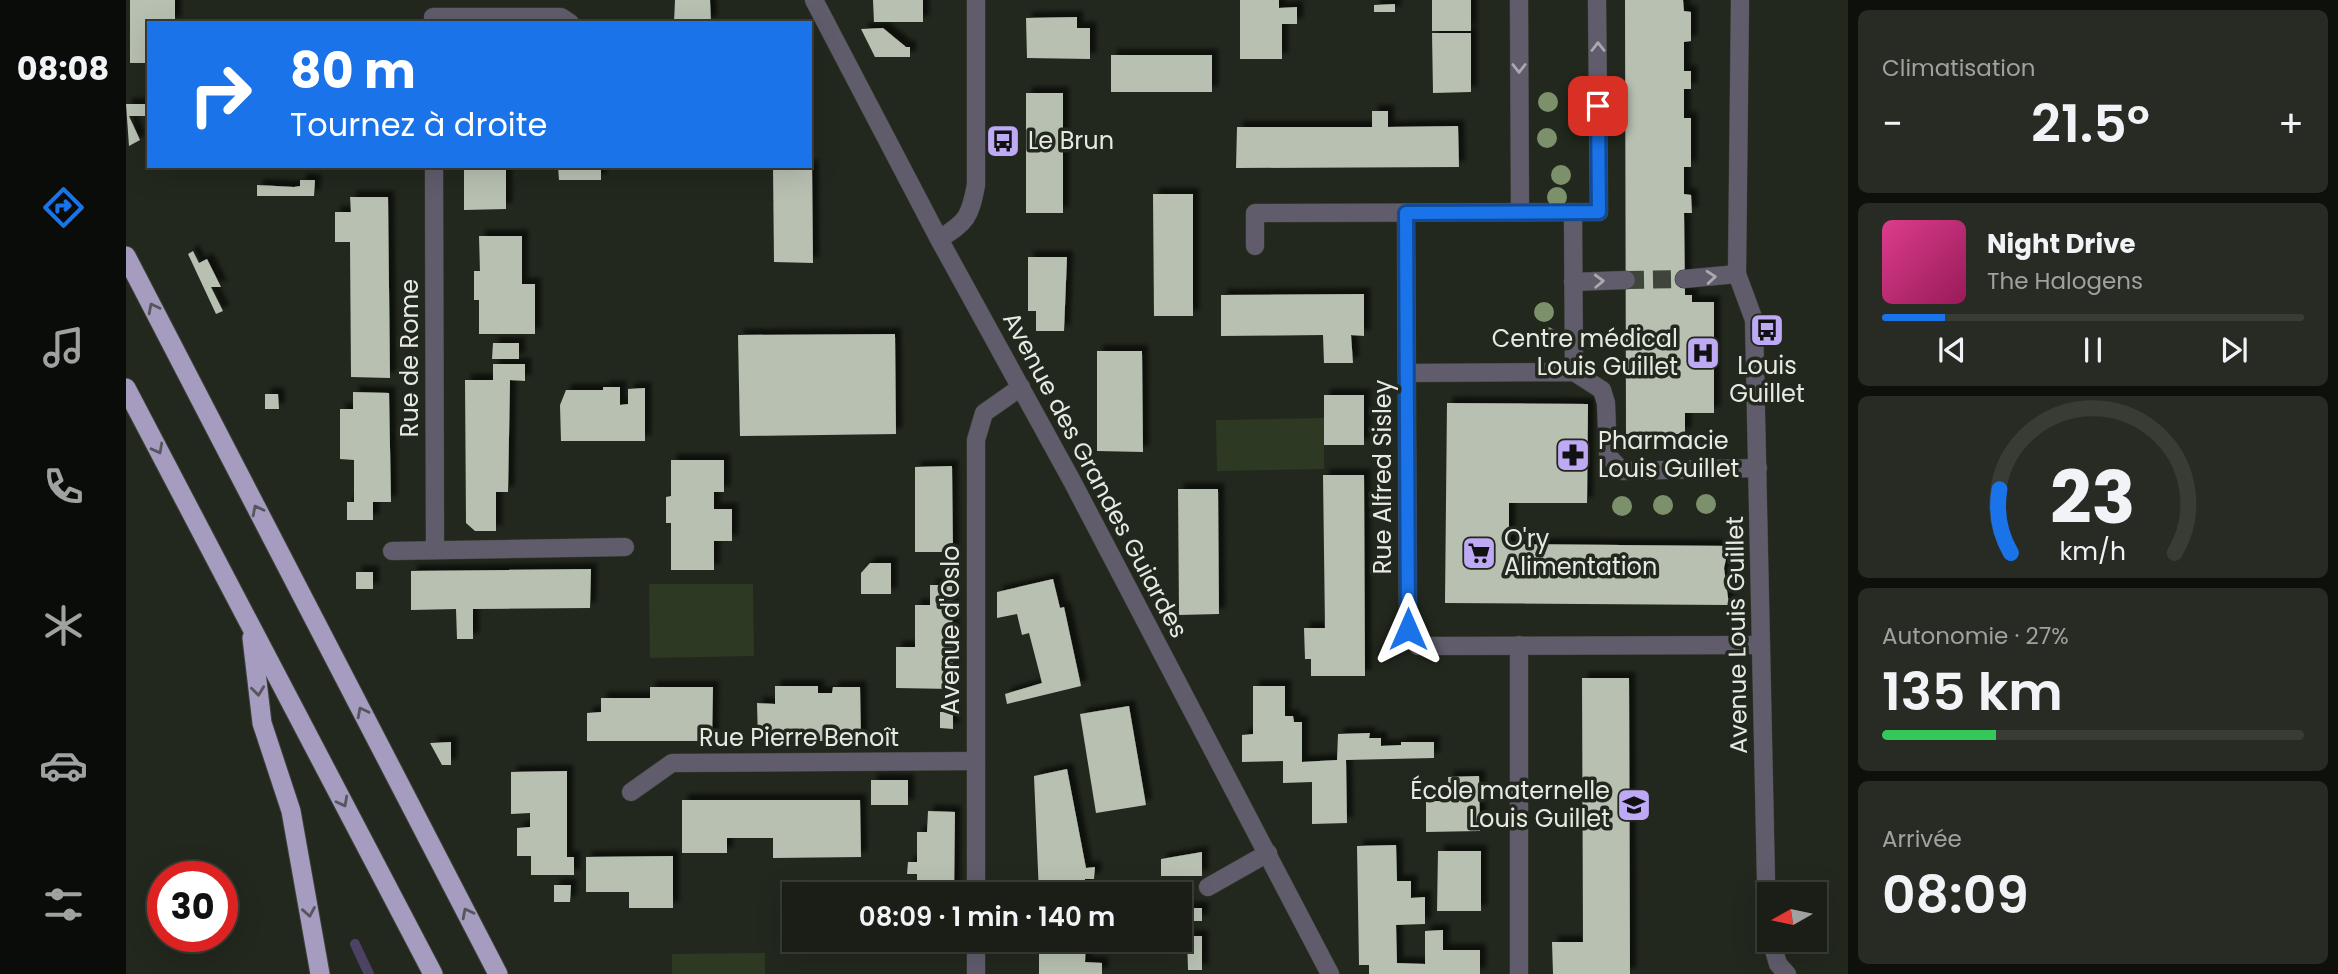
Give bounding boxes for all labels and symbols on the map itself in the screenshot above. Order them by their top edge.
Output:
one-way arrow [1590,41,1606,52]
one-way arrow [1512,63,1527,74]
pin [1568,76,1628,136]
bus stop icon: Le Brun [984,122,1022,160]
place label: Le Brun [1028,124,1114,157]
one-way arrow [1705,270,1716,285]
one-way arrow [1595,273,1605,289]
street label: Rue de Rome [393,279,426,437]
one-way arrow [147,303,161,315]
street label: Avenue des Grandes Guiardes [995,306,1196,643]
bus stop icon: Louis Guillet [1748,311,1786,349]
place label: Centre médical Louis Guillet [1492,322,1678,383]
hospital icon: Centre médical Louis Guillet [1684,334,1722,372]
place label: Louis Guillet [1729,349,1805,410]
street label: Rue Alfred Sisley [1366,379,1399,574]
place label: Pharmacie Louis Guillet [1598,424,1739,485]
pharmacy icon: Pharmacie Louis Guillet [1554,436,1592,474]
one-way arrow [150,442,163,454]
one-way arrow [252,504,266,517]
street label: Avenue Louis Guillet [1718,516,1755,754]
place label: O'ry Alimentation [1504,522,1657,583]
supermarket icon: O'ry Alimentation [1460,534,1498,572]
street label: Avenue d'Oslo [934,545,967,715]
position arrow [1371,592,1445,666]
one-way arrow [251,685,266,697]
one-way arrow [357,706,371,719]
street label: Rue Pierre Benoît [699,721,899,754]
place label: École maternelle Louis Guillet [1410,774,1610,835]
school or university icon: École maternelle Louis Guillet [1615,786,1653,824]
one-way arrow [335,795,349,807]
speed limit sign: 30 [147,861,238,952]
north arrow [1757,882,1827,952]
one-way arrow [301,906,316,918]
one-way arrow [462,908,475,921]

